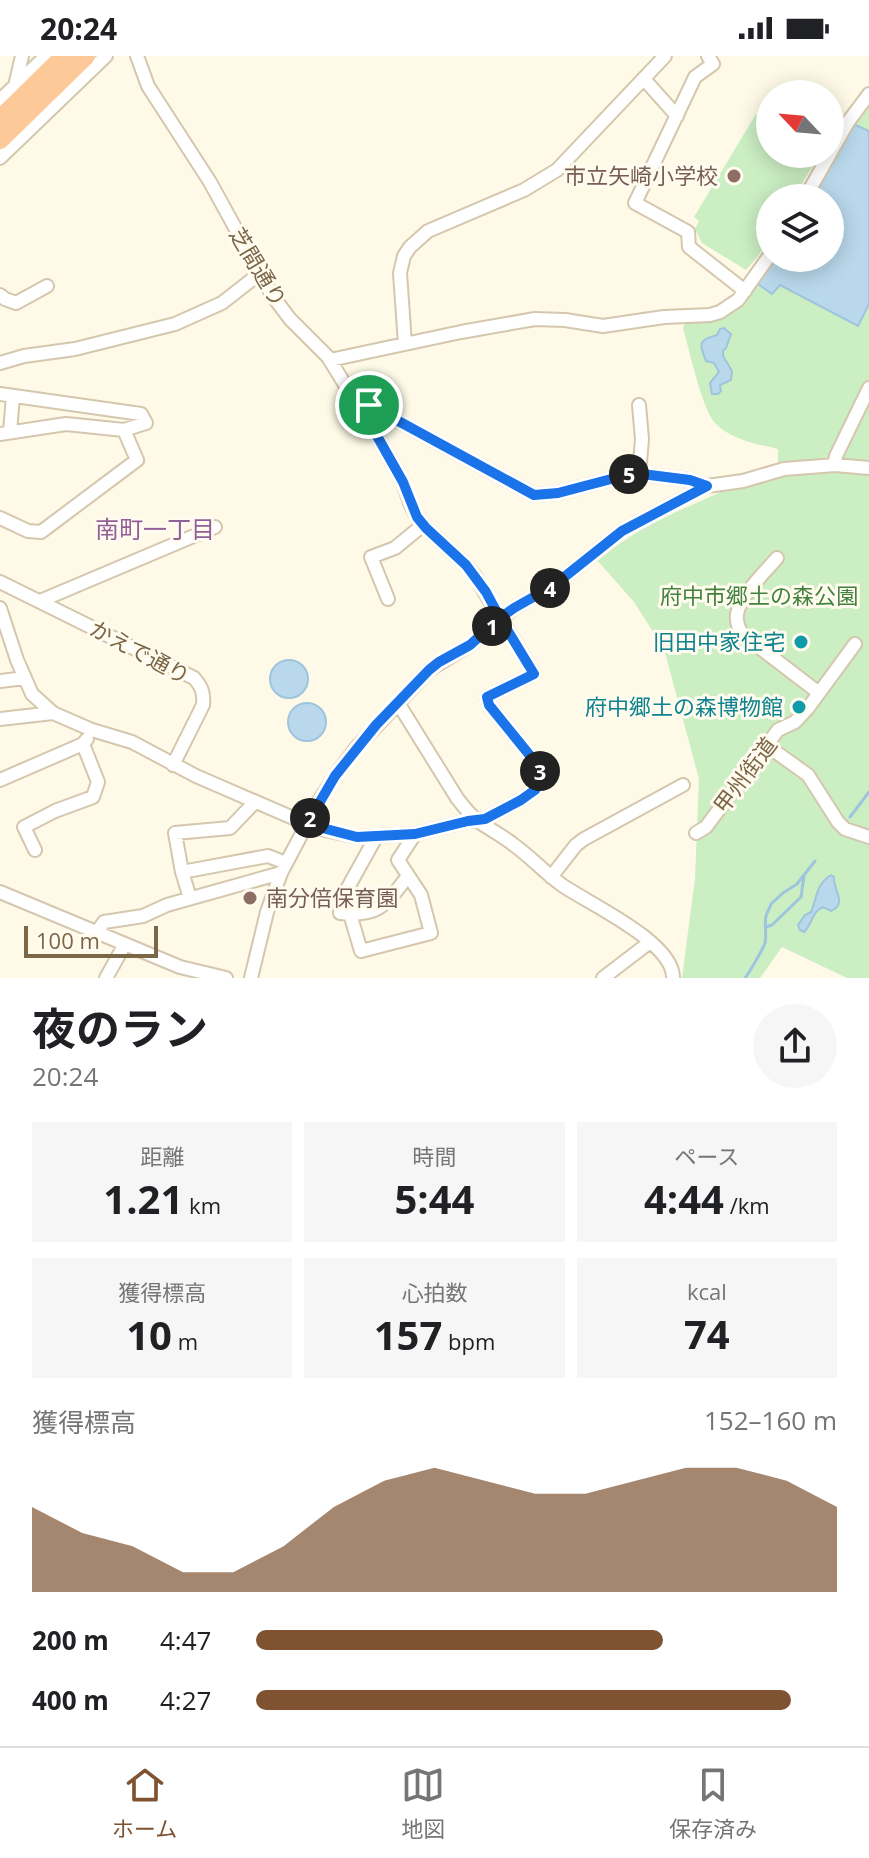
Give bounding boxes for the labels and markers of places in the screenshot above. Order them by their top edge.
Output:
place label: 市立矢崎小学校 [564,160,718,190]
marker: 市立矢崎小学校 [725,167,743,185]
pin [335,371,403,439]
pin: 5 [609,454,649,494]
pin: 4 [530,568,570,608]
pin: 1 [472,606,512,646]
place label: 旧田中家住宅 [653,626,785,656]
marker: 旧田中家住宅 [792,633,810,651]
place label: 府中郷土の森博物館 [585,691,783,721]
marker: 府中郷土の森博物館 [790,698,808,716]
pin: 3 [520,751,560,791]
pin: 2 [290,798,330,838]
place label: 南分倍保育園 [266,882,398,912]
marker: 南分倍保育園 [241,889,259,907]

